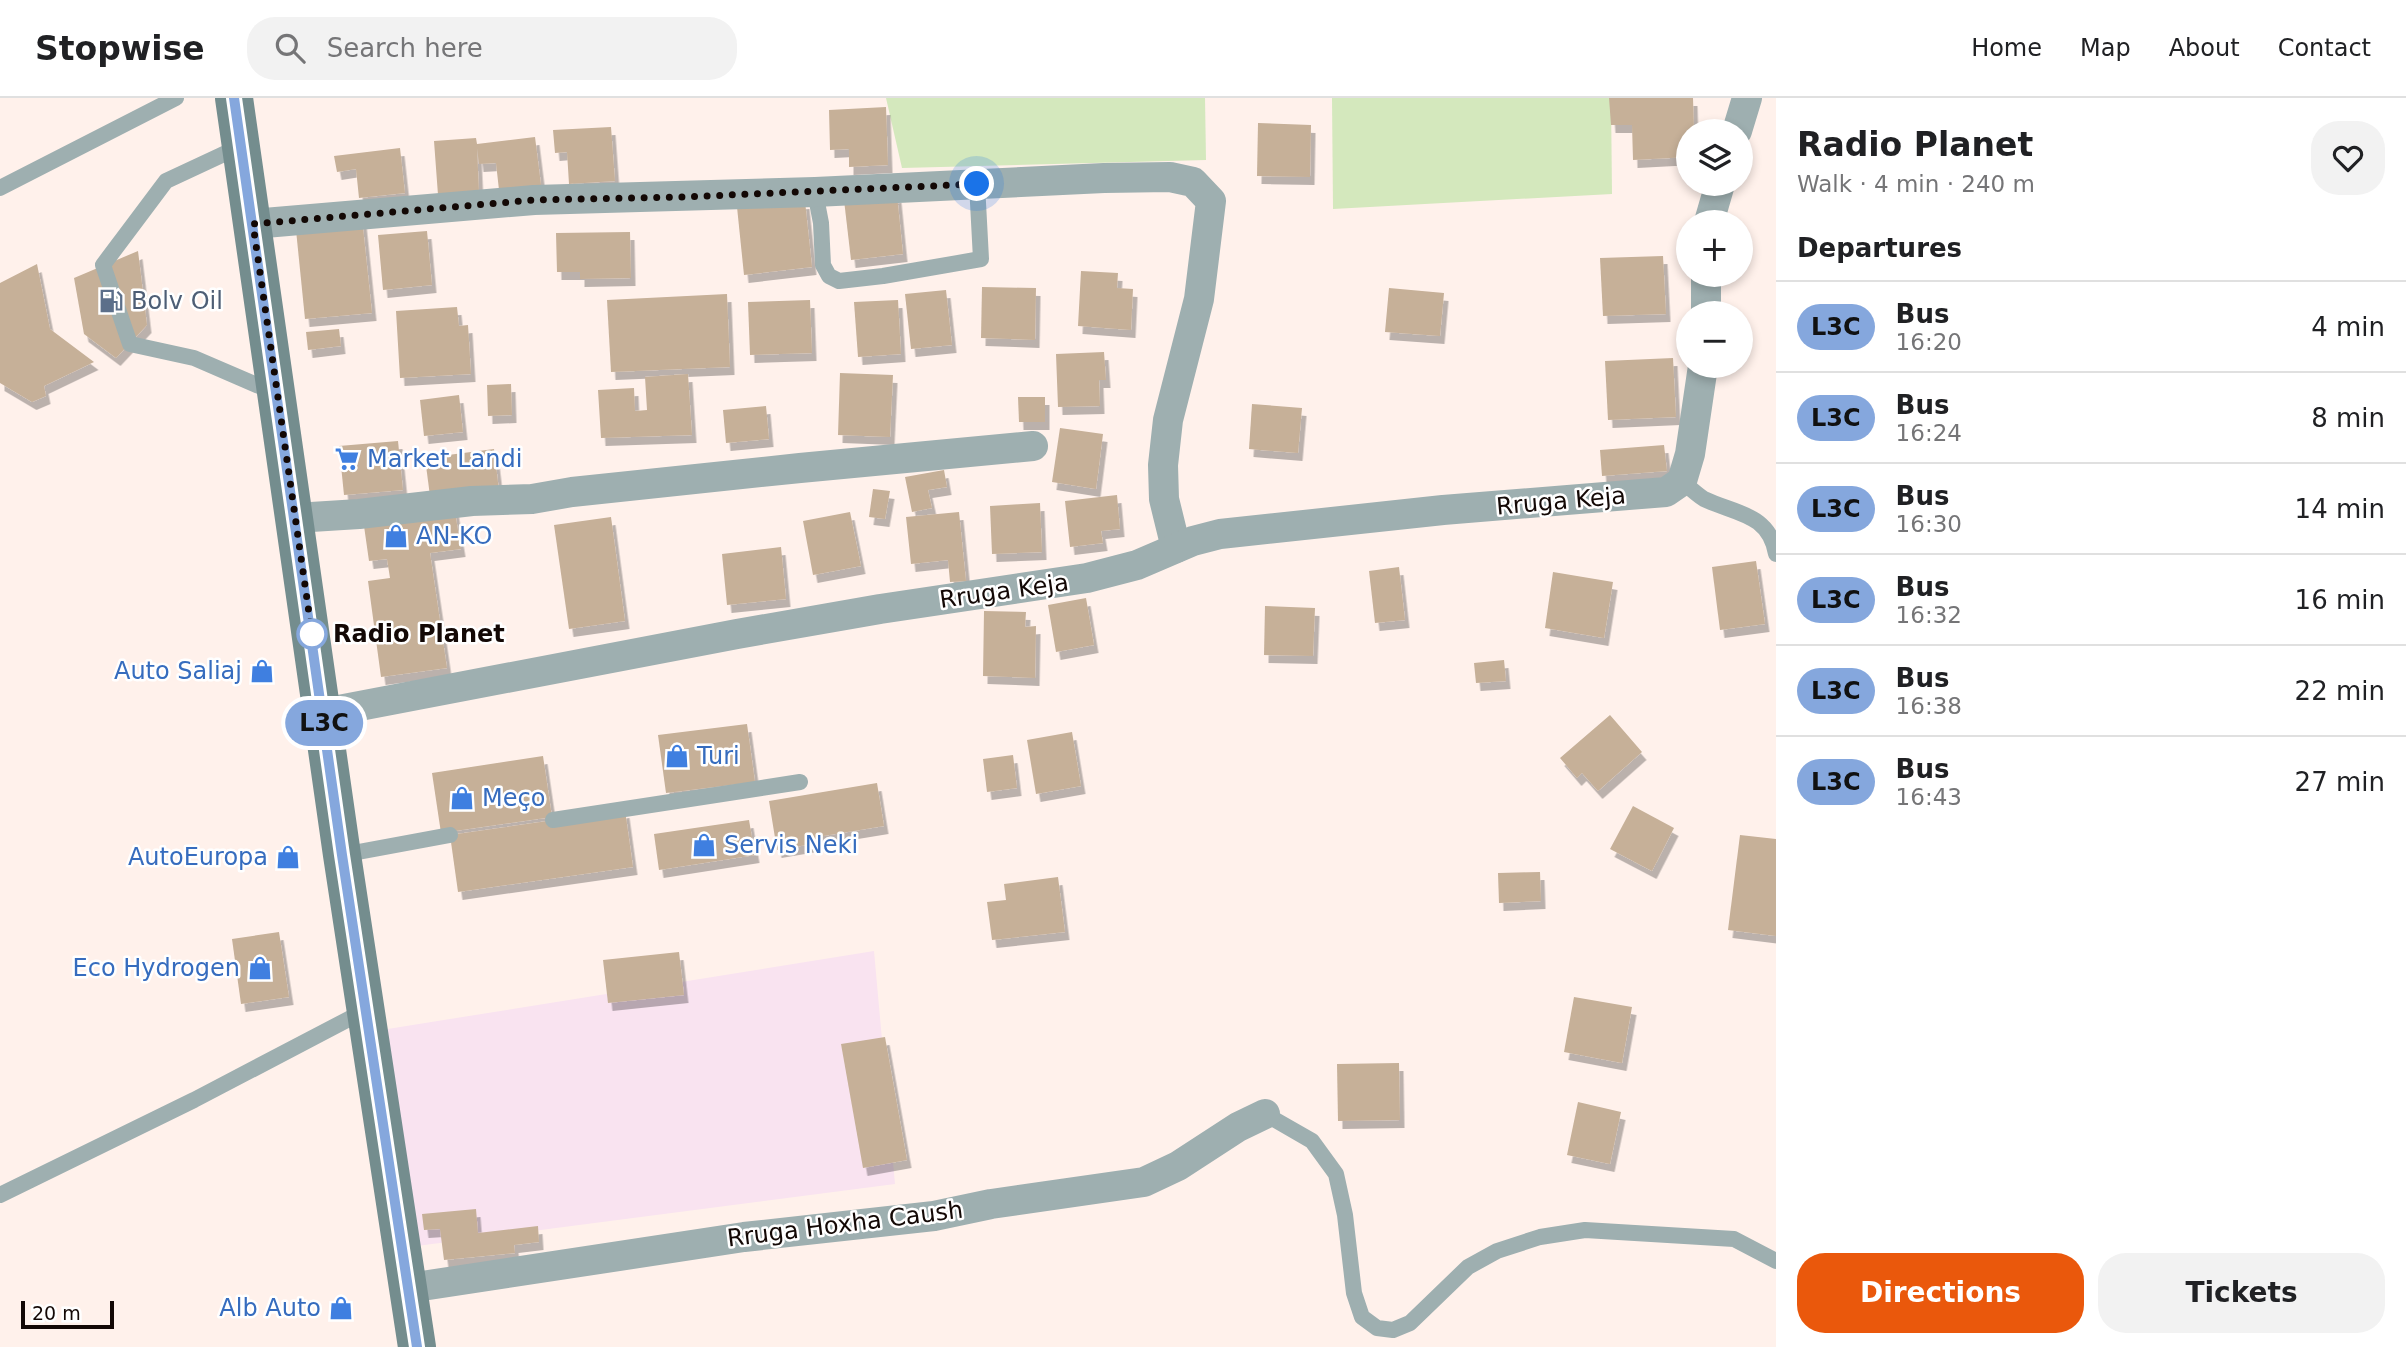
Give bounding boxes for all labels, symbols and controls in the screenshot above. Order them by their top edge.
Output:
search box [247,17,737,80]
text: Stopwise [35,29,205,68]
icon: search [271,29,309,67]
text: Search here [327,33,483,63]
text: Home [1971,34,2042,62]
text: Map [2080,34,2131,62]
text: About [2169,34,2240,62]
text: Contact [2278,34,2371,62]
map controls [1676,119,1753,378]
button: layers [1676,119,1753,196]
button: heart [2311,121,2385,195]
text: Radio Planet [1797,125,2033,164]
your location [959,166,994,201]
text: Walk · 4 min · 240 m [1797,171,2035,197]
button: + [1676,210,1753,287]
text: Departures [1797,233,1962,263]
fuel station icon: Bolv Oil [97,287,125,315]
place label: Bolv Oil [131,287,223,315]
text: Bus [1896,299,1949,329]
button: − [1676,301,1753,378]
text: 4 min [2311,312,2385,342]
text: L3C [1811,313,1861,341]
text: 16:20 [1896,329,1962,355]
text: Bus [1896,390,1949,420]
text: 8 min [2311,403,2385,433]
text: L3C [1811,404,1861,432]
text: 16:24 [1896,420,1962,446]
supermarket icon: Market Landi [333,445,361,473]
place label: Market Landi [367,445,522,473]
street label: Rruga Keja [1495,481,1627,521]
text: Bus [1896,481,1949,511]
text: 14 min [2295,494,2385,524]
text: L3C [1811,495,1861,523]
text: 16:30 [1896,511,1962,537]
shop icon: AN-KO [382,522,410,550]
place label: AN-KO [416,522,492,550]
street label: Rruga Keja [938,568,1070,614]
text: Bus [1896,572,1949,602]
text: 16 min [2295,585,2385,615]
text: L3C [1811,586,1861,614]
text: 16:32 [1896,602,1962,628]
marker: Radio Planet [297,619,327,649]
place label: Radio Planet [333,620,505,648]
place label: Auto Saliaj [114,657,242,685]
shop icon: Auto Saliaj [248,657,276,685]
text: Bus [1896,663,1949,693]
text: 22 min [2295,676,2385,706]
text: L3C [1811,677,1861,705]
text: 16:38 [1896,693,1962,719]
line badge: L3C [284,700,364,746]
text: L3C [299,709,349,737]
shop icon: Turi [663,742,691,770]
place label: Turi [696,742,740,770]
text: Bus [1896,754,1949,784]
text: 27 min [2295,767,2385,797]
text: L3C [1811,768,1861,796]
shop icon: Meço [448,784,476,812]
place label: Meço [482,784,545,812]
text: 16:43 [1896,784,1962,810]
shop icon: Servis Neki [690,831,718,859]
place label: Servis Neki [724,831,858,859]
place label: AutoEuropa [128,843,268,871]
shop icon: AutoEuropa [274,843,302,871]
place label: Eco Hydrogen [73,954,240,982]
shop icon: Eco Hydrogen [246,954,274,982]
street label: Rruga Hoxha Caush [725,1196,965,1252]
button: Directions [1797,1253,2084,1333]
button: Tickets [2098,1253,2385,1333]
place label: Alb Auto [219,1294,321,1322]
shop icon: Alb Auto [327,1294,355,1322]
scale bar [21,1298,114,1330]
text: 20 m [32,1302,81,1324]

